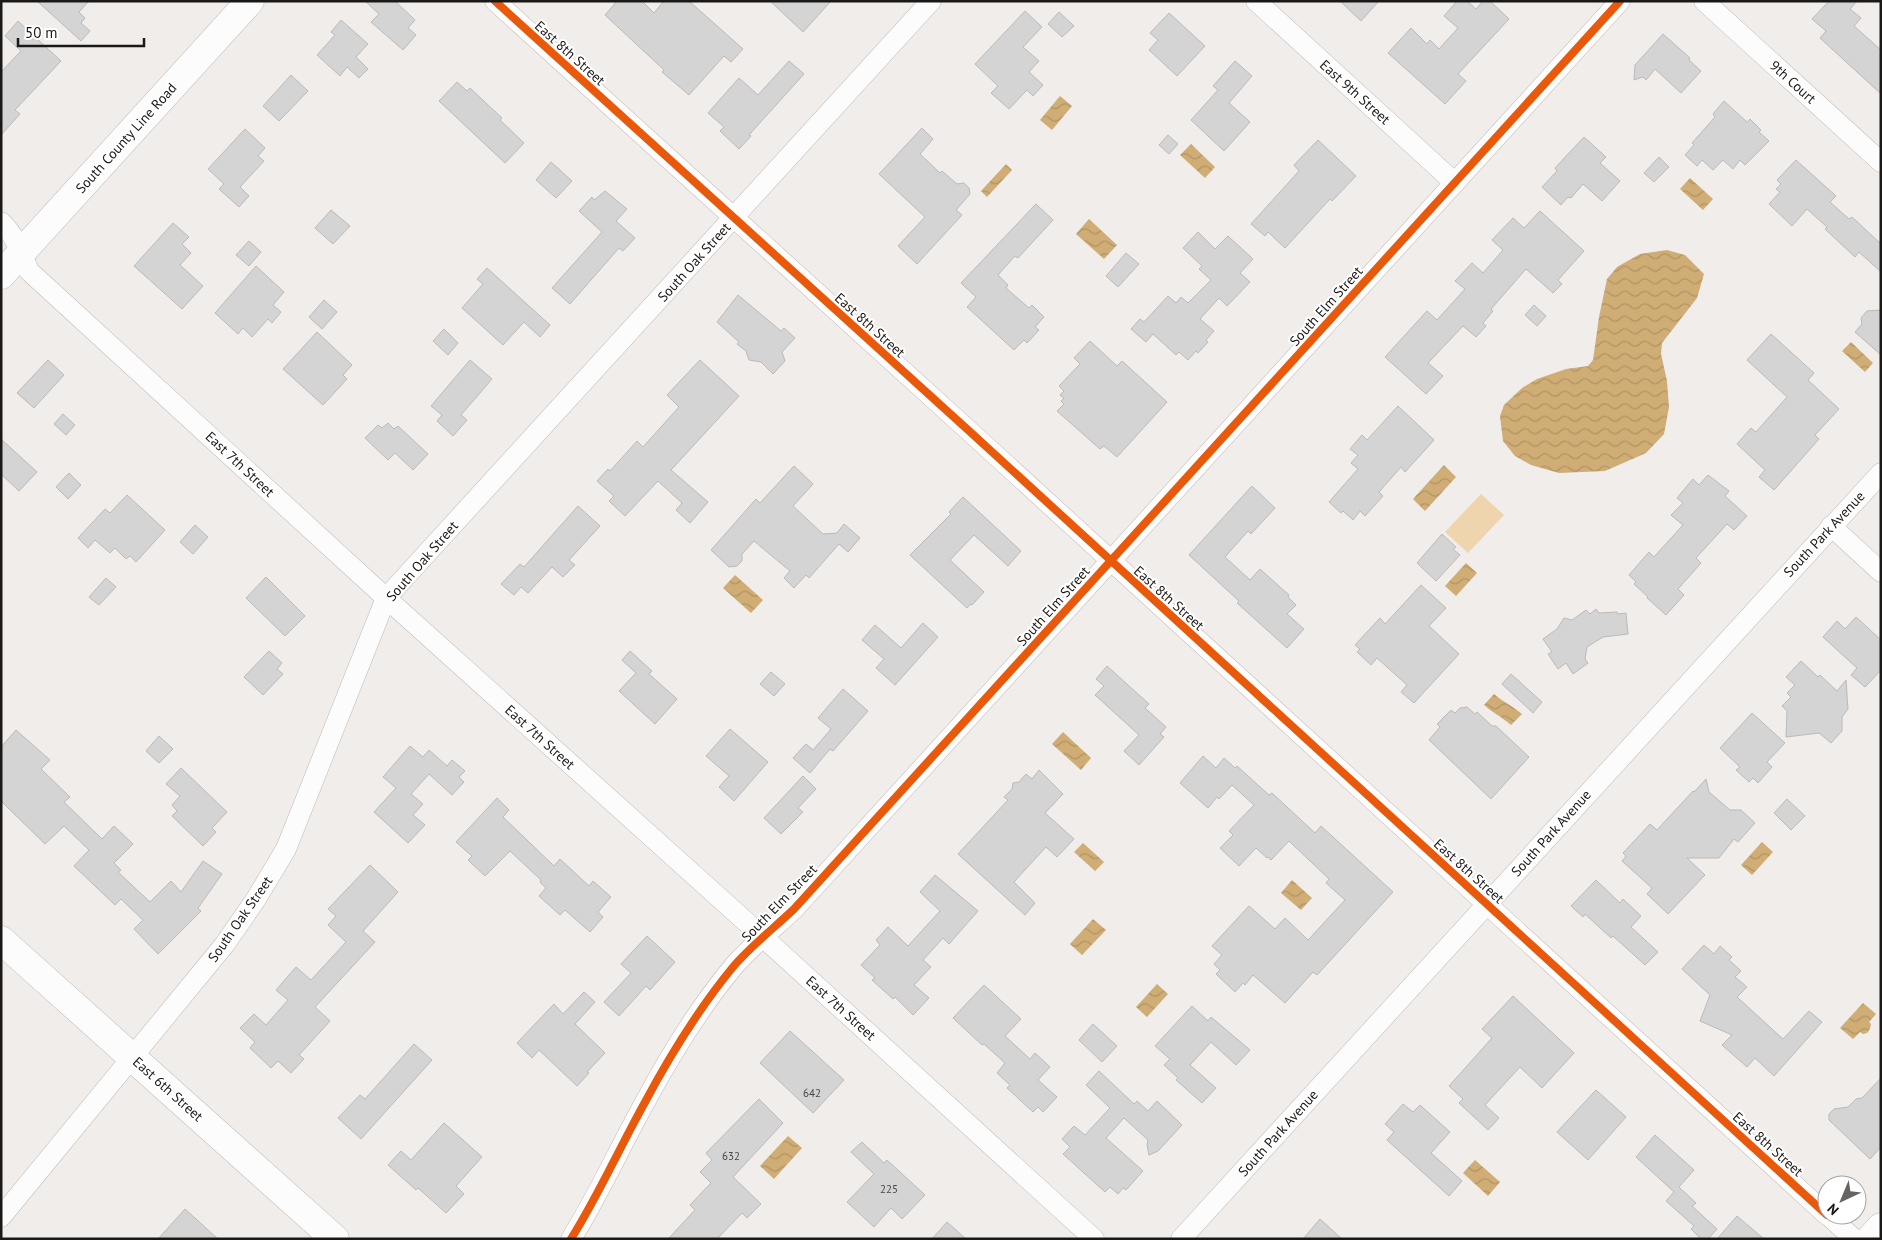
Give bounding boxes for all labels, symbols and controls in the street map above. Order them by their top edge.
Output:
scale bar [18,15,144,47]
street label: East 8th Street [531,17,609,89]
text: 50 m [25,23,58,42]
street label: East 9th Street [1316,56,1394,128]
street label: 9th Court [1766,56,1820,108]
street label: South County Line Road [72,79,180,197]
street label: South Oak Street [654,218,735,306]
street label: South Elm Street [1285,262,1367,350]
street label: East 8th Street [831,289,909,361]
street label: East 7th Street [202,427,279,501]
street label: South Park Avenue [1780,487,1868,581]
street label: South Oak Street [382,517,462,605]
street label: South Elm Street [1012,562,1094,650]
street label: East 8th Street [1130,562,1208,634]
street label: East 7th Street [501,701,579,773]
street label: South Park Avenue [1507,786,1595,880]
street label: East 8th Street [1430,835,1508,907]
street label: South Elm Street [737,860,821,946]
street label: South Oak Street [204,872,276,966]
street label: East 7th Street [802,972,880,1044]
street label: East 6th Street [129,1053,207,1125]
house number: 642 [803,1086,821,1100]
street label: South Park Avenue [1234,1086,1322,1180]
street label: East 8th Street [1729,1108,1807,1180]
house number: 632 [722,1149,740,1163]
north arrow [1817,1175,1867,1225]
house number: 225 [880,1182,898,1196]
text: N [1823,1200,1843,1219]

